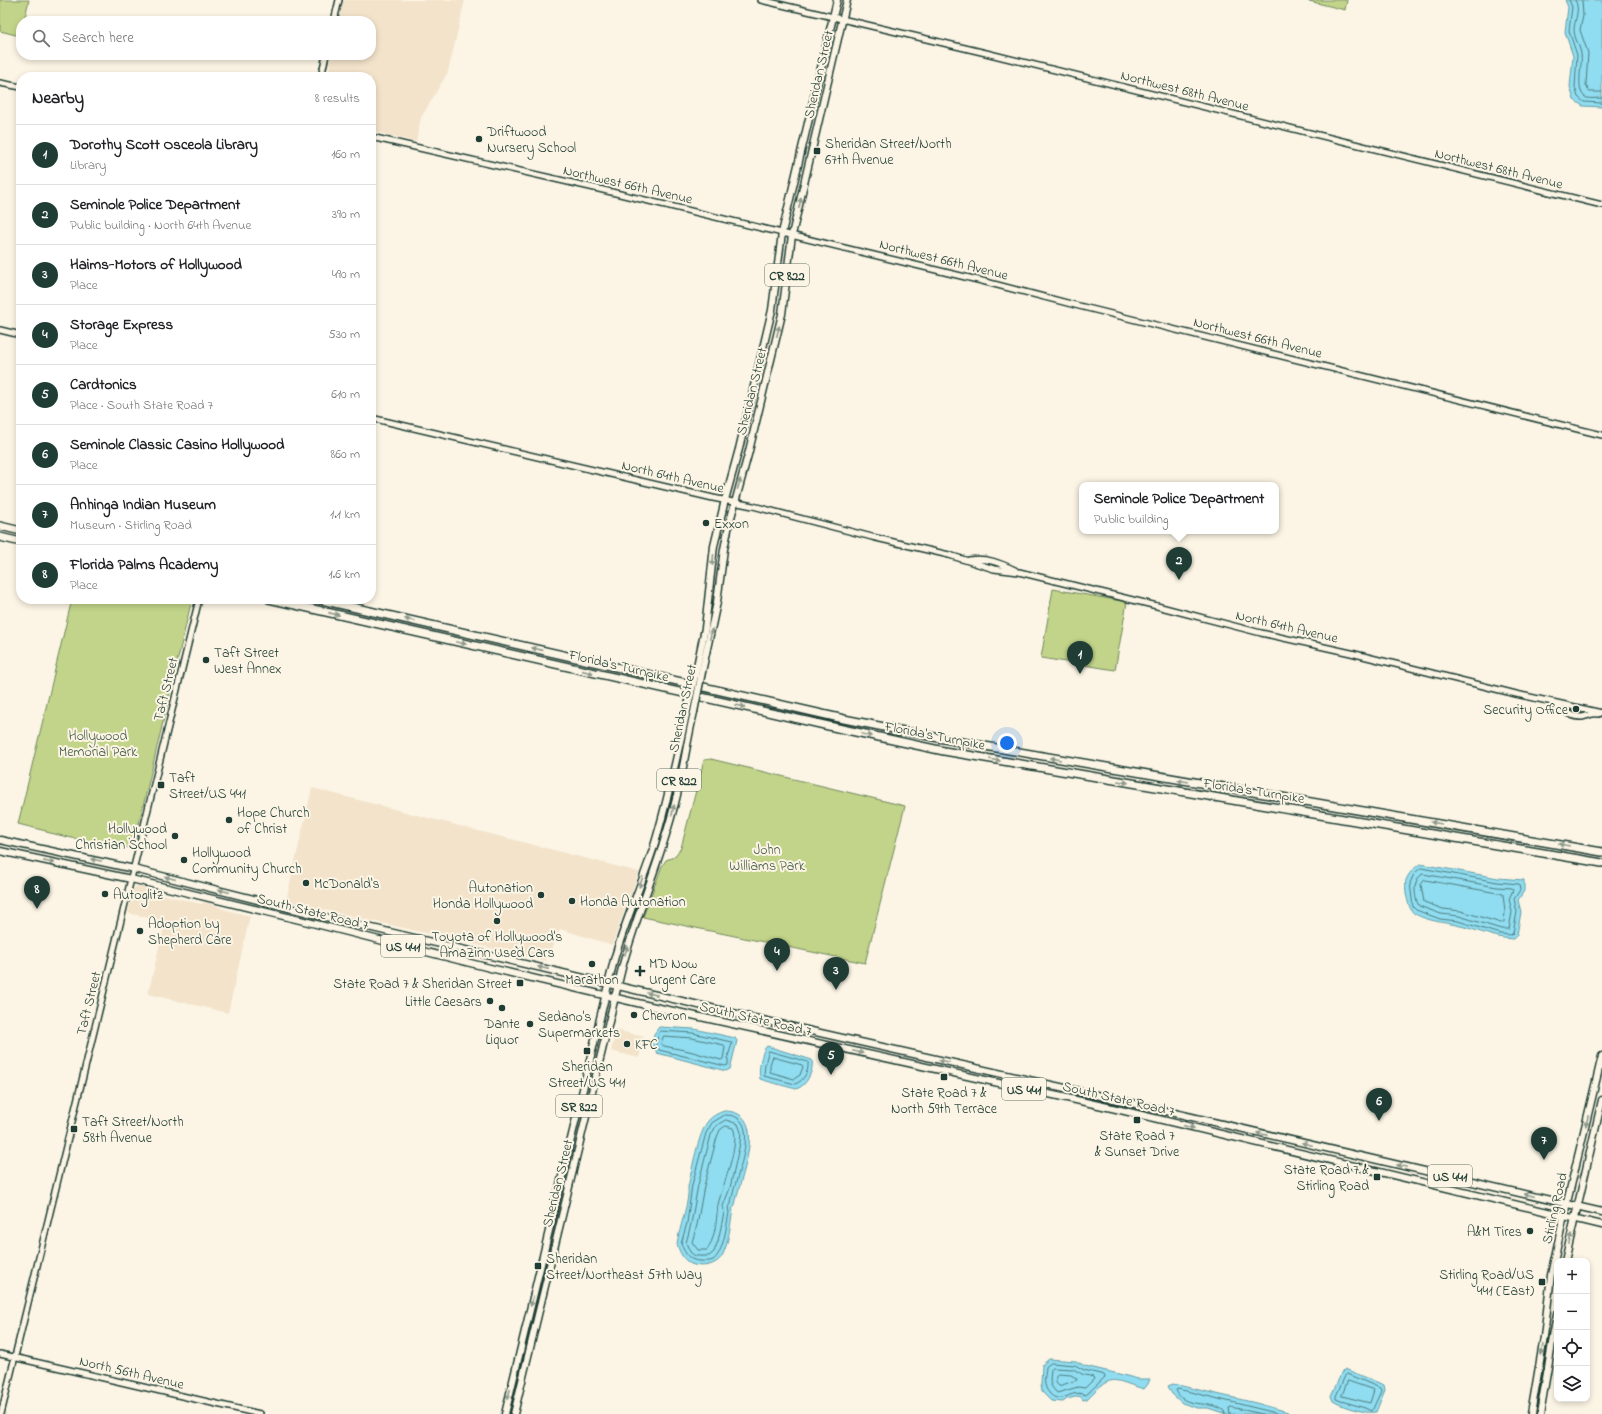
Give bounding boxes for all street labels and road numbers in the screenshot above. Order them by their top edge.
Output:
street label: Sheridan Street [799,28,840,120]
street label: Northwest 68th Avenue [1118,65,1252,118]
street label: Northwest 68th Avenue [1432,143,1566,196]
street label: Northwest 66th Avenue [561,160,695,211]
street label: Northwest 66th Avenue [877,234,1011,287]
road number: CR 822 [765,264,809,286]
street label: Northwest 66th Avenue [1191,312,1325,365]
street label: Sheridan Street [731,345,774,438]
street label: North 64th Avenue [619,455,727,500]
street label: North 64th Avenue [1233,605,1341,650]
street label: Florida's Turnpike [566,645,671,688]
street label: Taft Street [148,655,185,723]
street label: Sheridan Street [664,662,703,754]
street label: Florida's Turnpike [882,716,987,757]
road number: CR 822 [657,769,701,791]
street label: Florida's Turnpike [1201,773,1306,810]
street label: South State Road 7 [255,888,371,937]
road number: US 441 [381,935,425,957]
street label: Taft Street [71,969,108,1037]
street label: South State Road 7 [697,996,814,1043]
street label: South State Road 7 [1060,1076,1177,1123]
road number: US 441 [1002,1078,1046,1100]
road number: SR 822 [556,1095,602,1117]
street label: Sheridan Street [537,1137,580,1230]
road number: US 441 [1428,1165,1472,1187]
street label: Stirling Road [1537,1170,1575,1246]
street label: North 56th Avenue [77,1351,187,1396]

